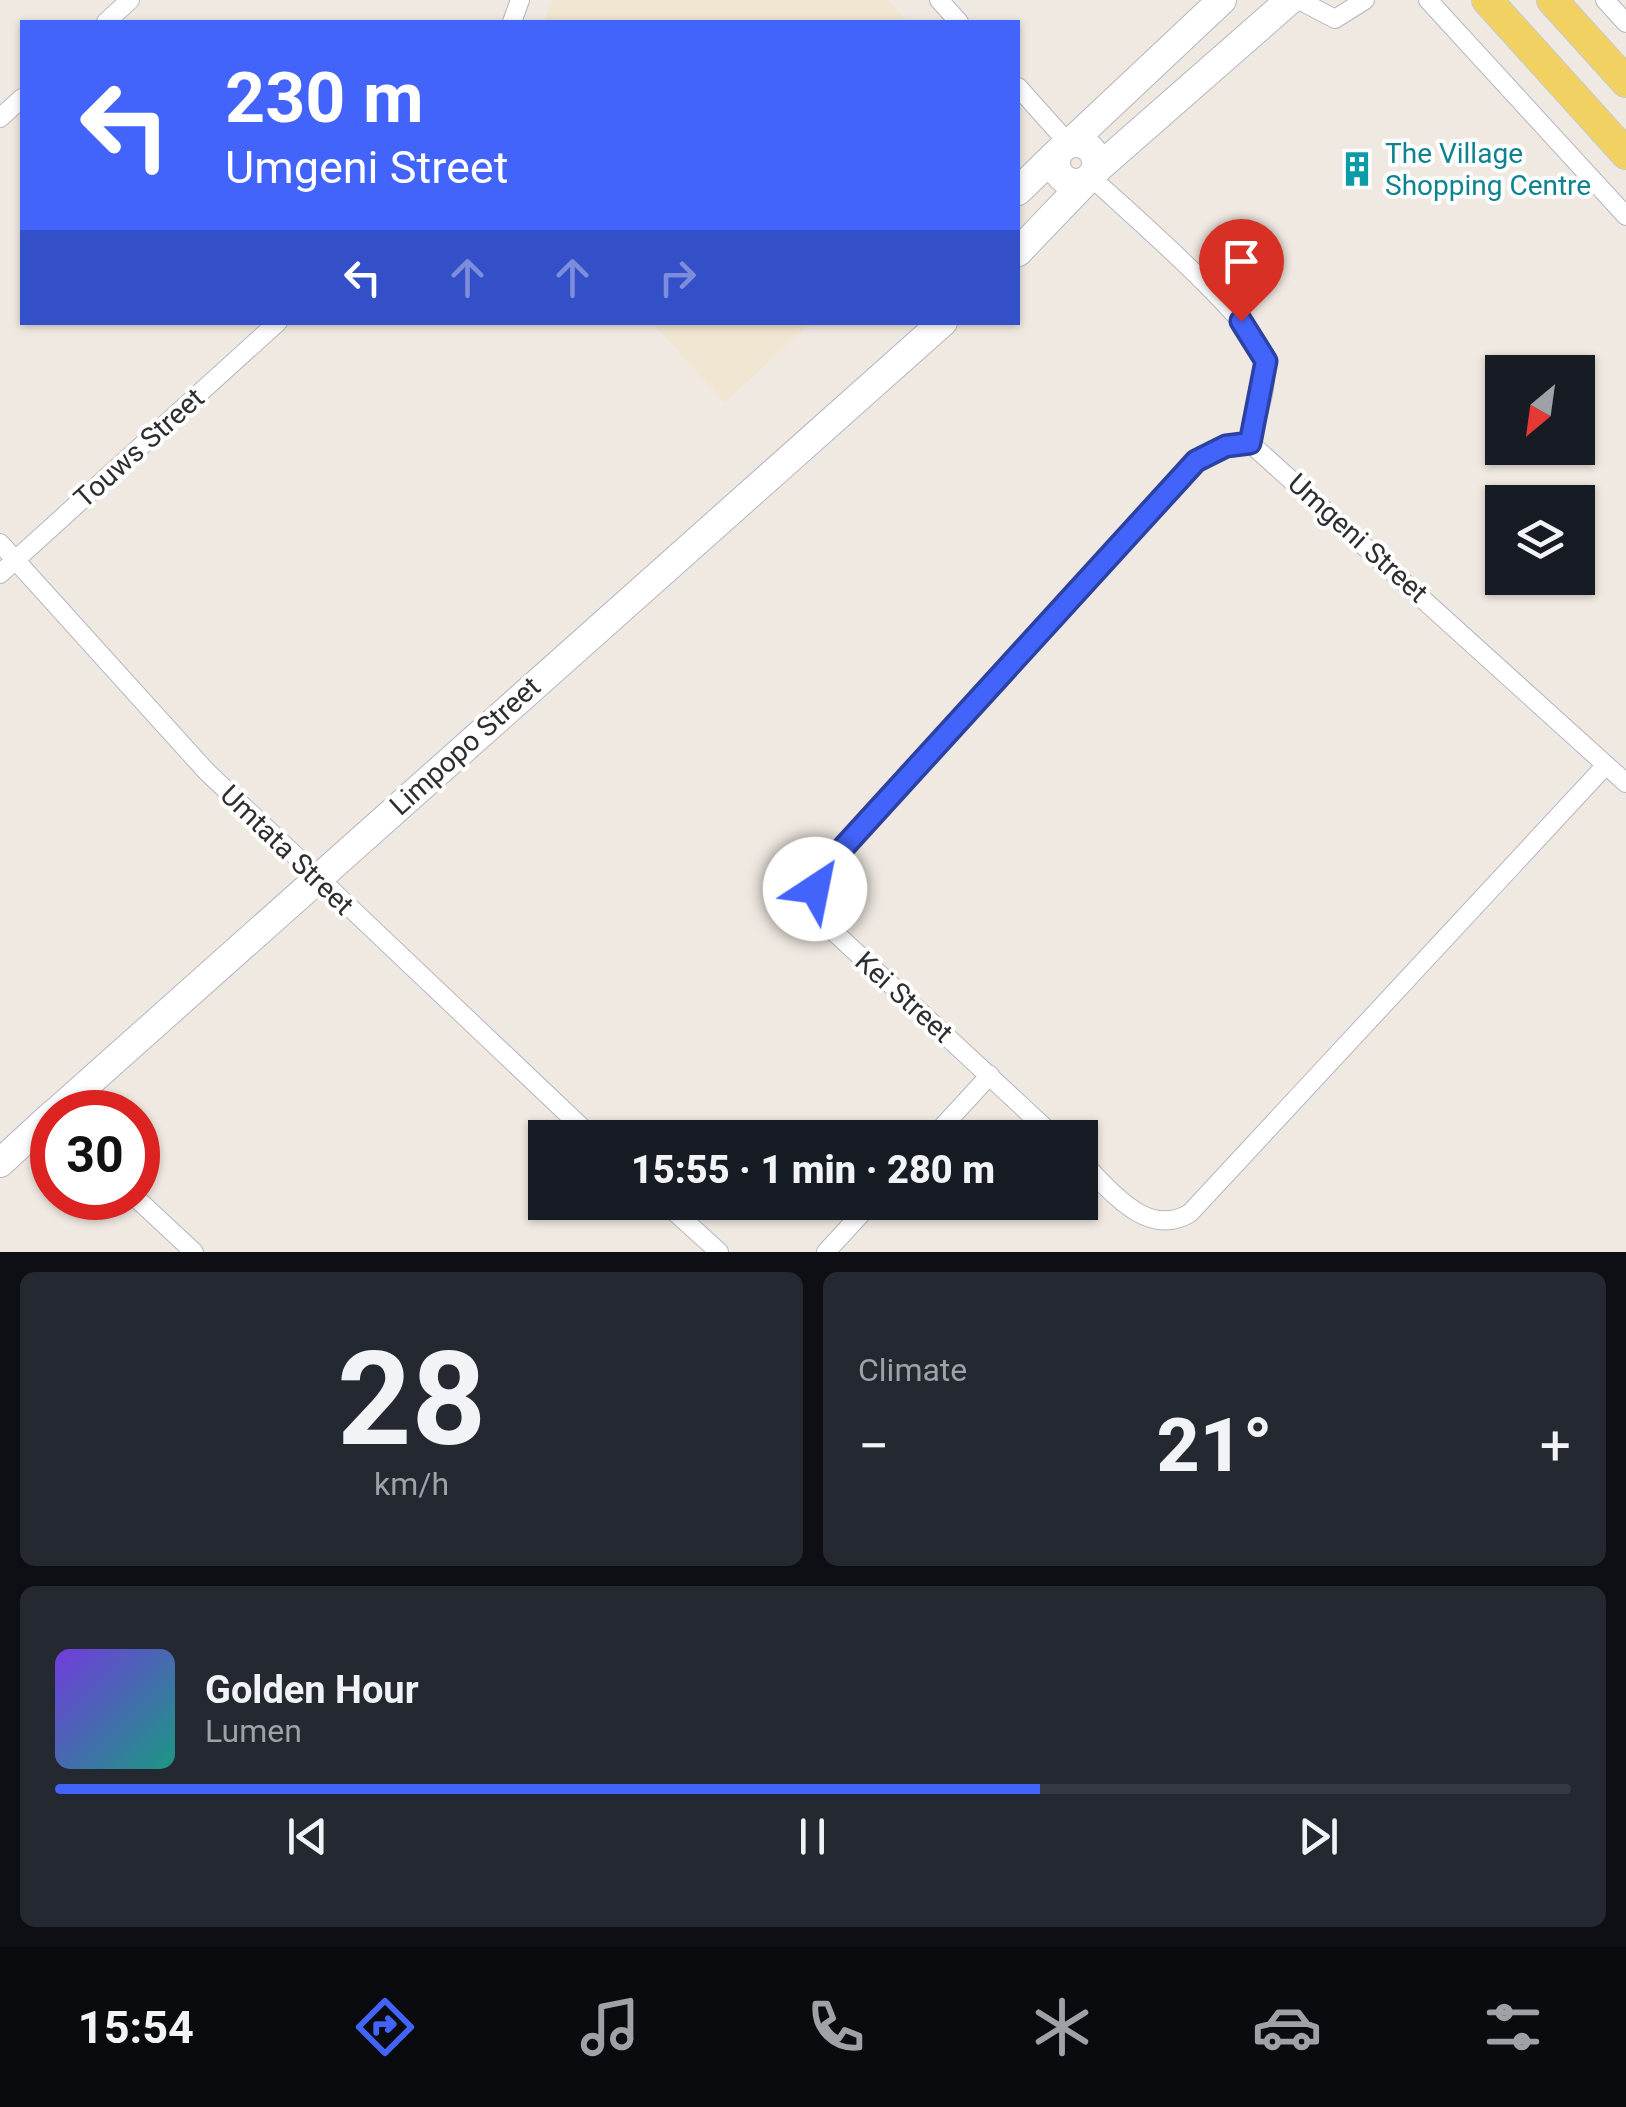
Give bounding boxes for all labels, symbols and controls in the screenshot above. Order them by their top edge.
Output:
text: 230 m [225,57,424,139]
icon: left [60,60,190,190]
place label: The Village Shopping Centre [1385,137,1591,202]
text: Umgeni Street [225,141,508,194]
building icon: The Village Shopping Centre [1338,150,1376,188]
pin [1199,219,1284,322]
icon: arrive [1214,234,1269,289]
icon: left [335,250,390,305]
icon: ahead [440,250,495,305]
icon: ahead [545,250,600,305]
icon: right [650,250,705,305]
north arrow [1485,355,1595,465]
map controls [1485,355,1595,595]
street label: Touws Street [67,381,211,515]
street label: Umgeni Street [1281,467,1435,609]
button: layers [1485,485,1595,595]
street label: Limpopo Street [383,670,547,822]
street label: Umtata Street [214,778,360,922]
position arrow [763,837,867,941]
street label: Kei Street [848,945,960,1049]
speed limit sign: 30 [30,1090,160,1220]
text: 15:55 · 1 min · 280 m [631,1148,995,1192]
text: 28 [337,1323,486,1476]
text: Climate [858,1351,967,1389]
text: 21° [1157,1401,1273,1489]
text: − [858,1414,889,1478]
text: + [1540,1414,1571,1478]
text: km/h [374,1465,449,1503]
text: Golden Hour [205,1668,419,1712]
text: Lumen [205,1712,302,1750]
icon: previous [280,1809,335,1864]
icon: pause [785,1809,840,1864]
icon: next [1291,1809,1346,1864]
icon: directions [350,1992,420,2062]
icon: music [575,1992,645,2062]
icon: phone [801,1992,871,2062]
icon: climate [1027,1992,1097,2062]
icon: car [1252,1992,1322,2062]
icon: filters [1478,1992,1548,2062]
text: 15:54 [78,2001,194,2054]

